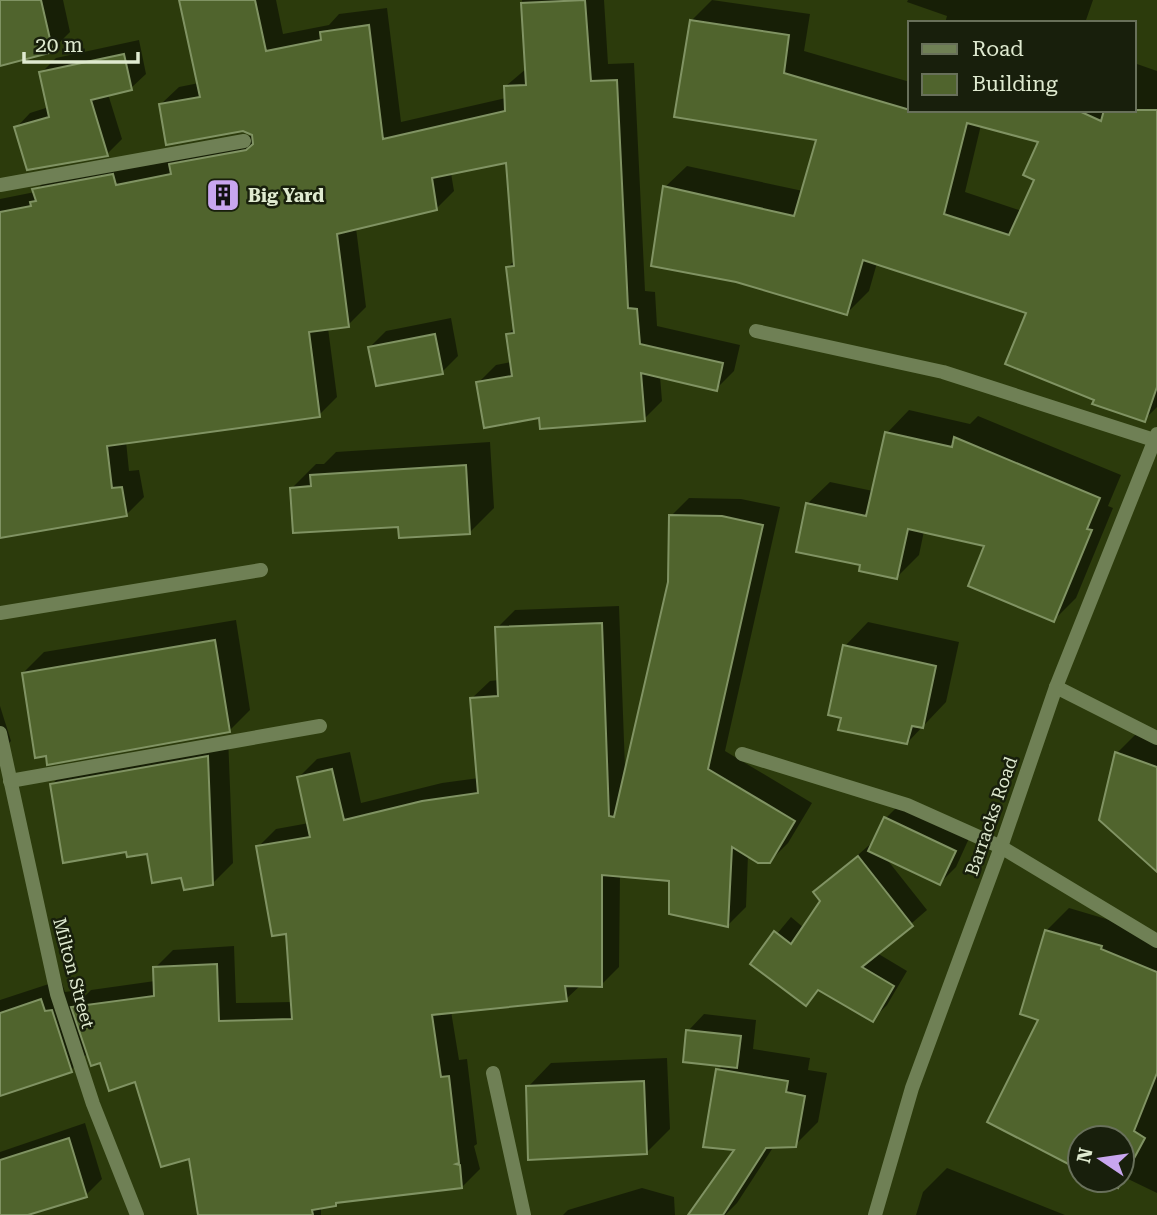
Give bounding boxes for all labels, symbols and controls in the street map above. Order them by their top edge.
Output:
scale bar [24,21,138,65]
legend [908,21,1136,112]
text: 20 m [35,33,83,57]
text: Road [972,37,1024,61]
text: Building [972,72,1058,96]
building icon: Big Yard [204,176,242,214]
place label: Big Yard [248,185,324,206]
street label: Barracks Road [961,753,1021,878]
street label: Milton Street [49,915,99,1031]
north arrow [1066,1124,1136,1194]
text: N [1072,1145,1098,1165]

